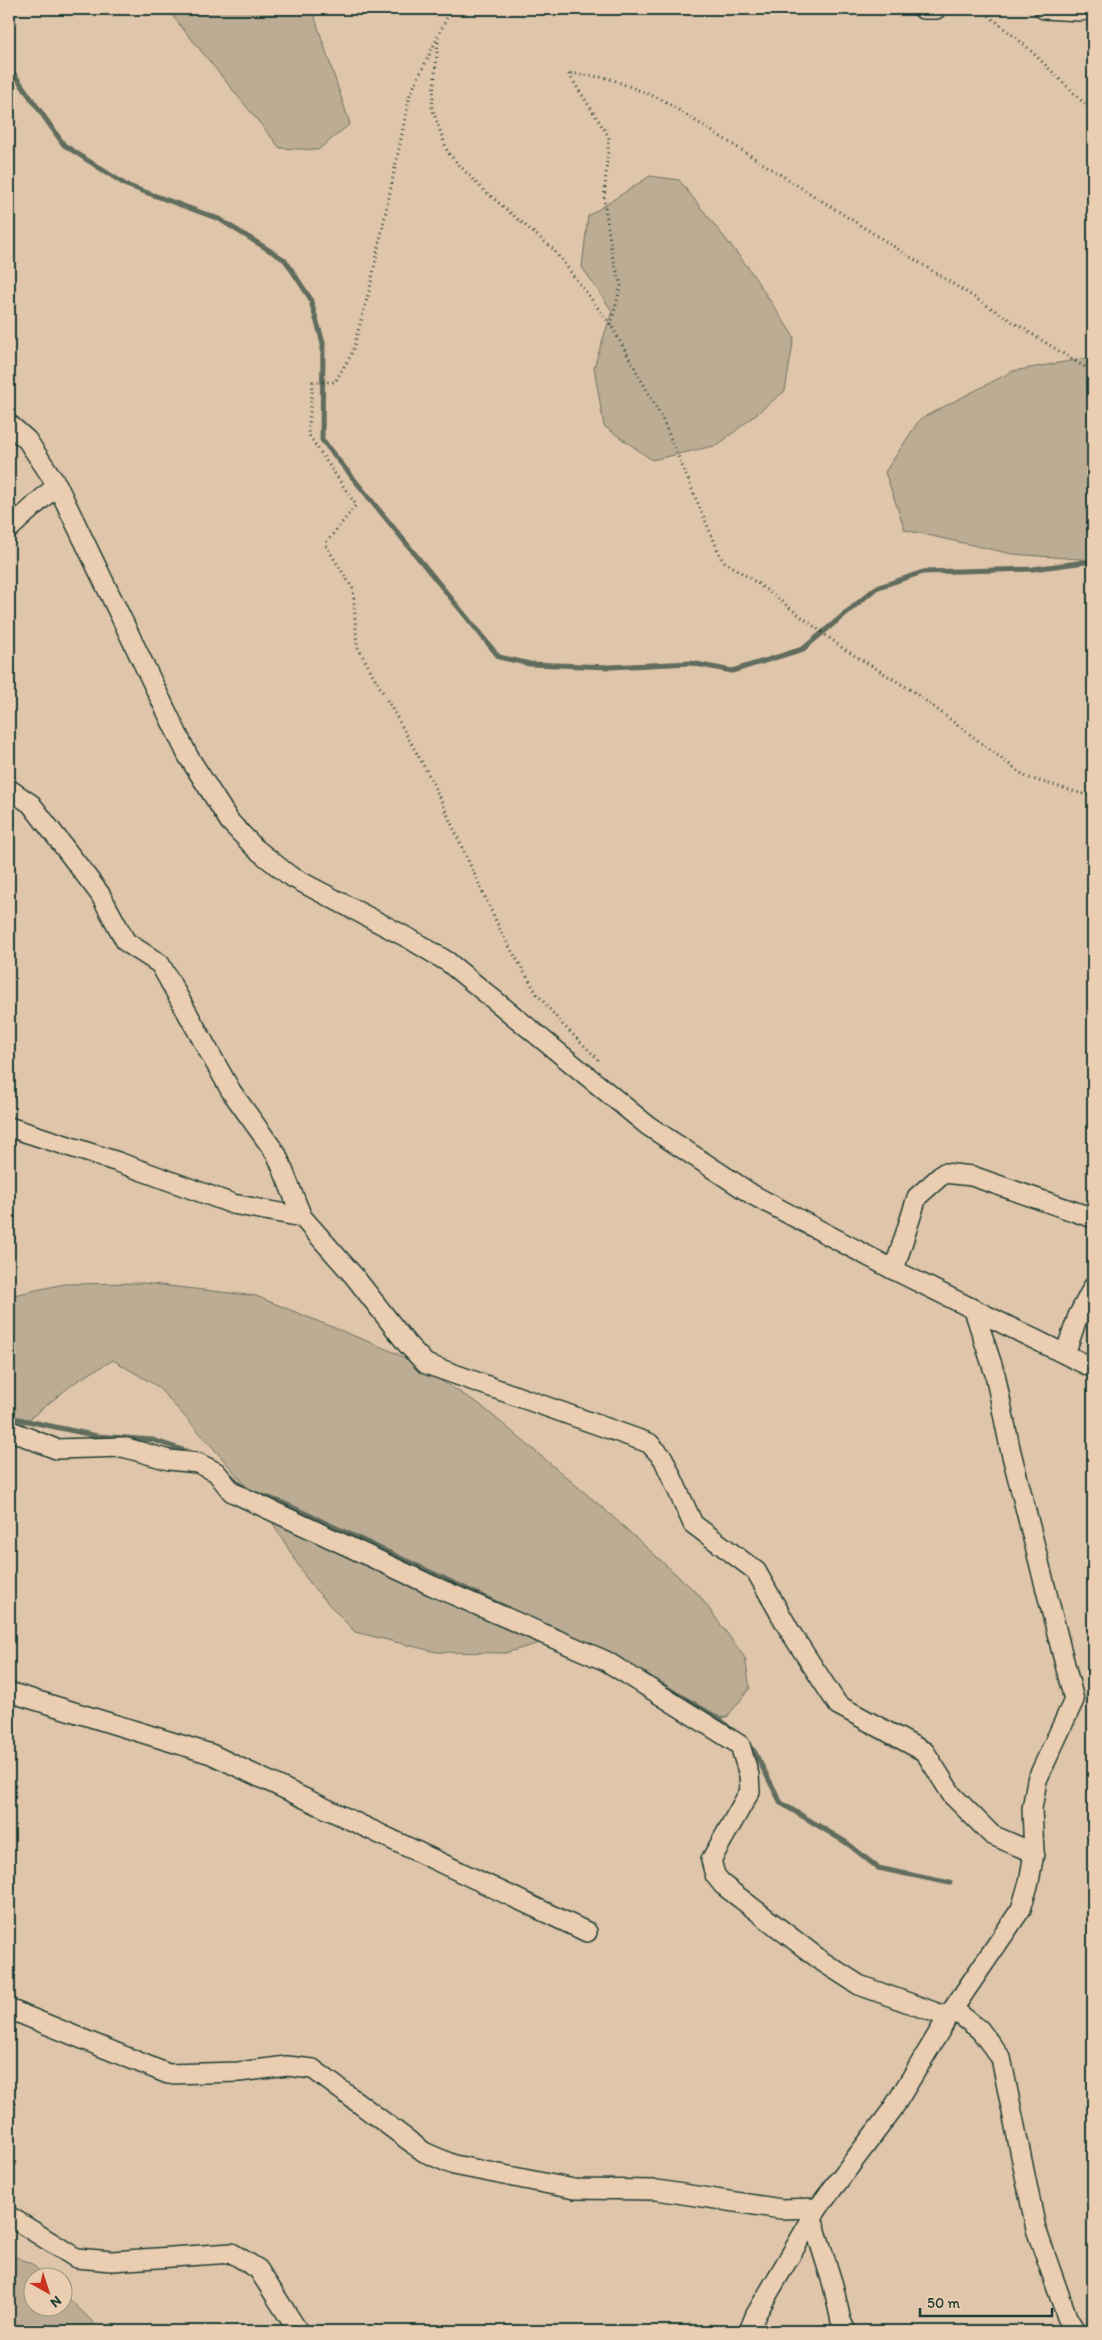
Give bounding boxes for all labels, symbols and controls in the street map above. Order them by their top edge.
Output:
north arrow [22,2268,72,2318]
scale bar [920,2285,1052,2317]
text: N [47,2292,65,2311]
text: 50 m [927,2294,960,2312]

